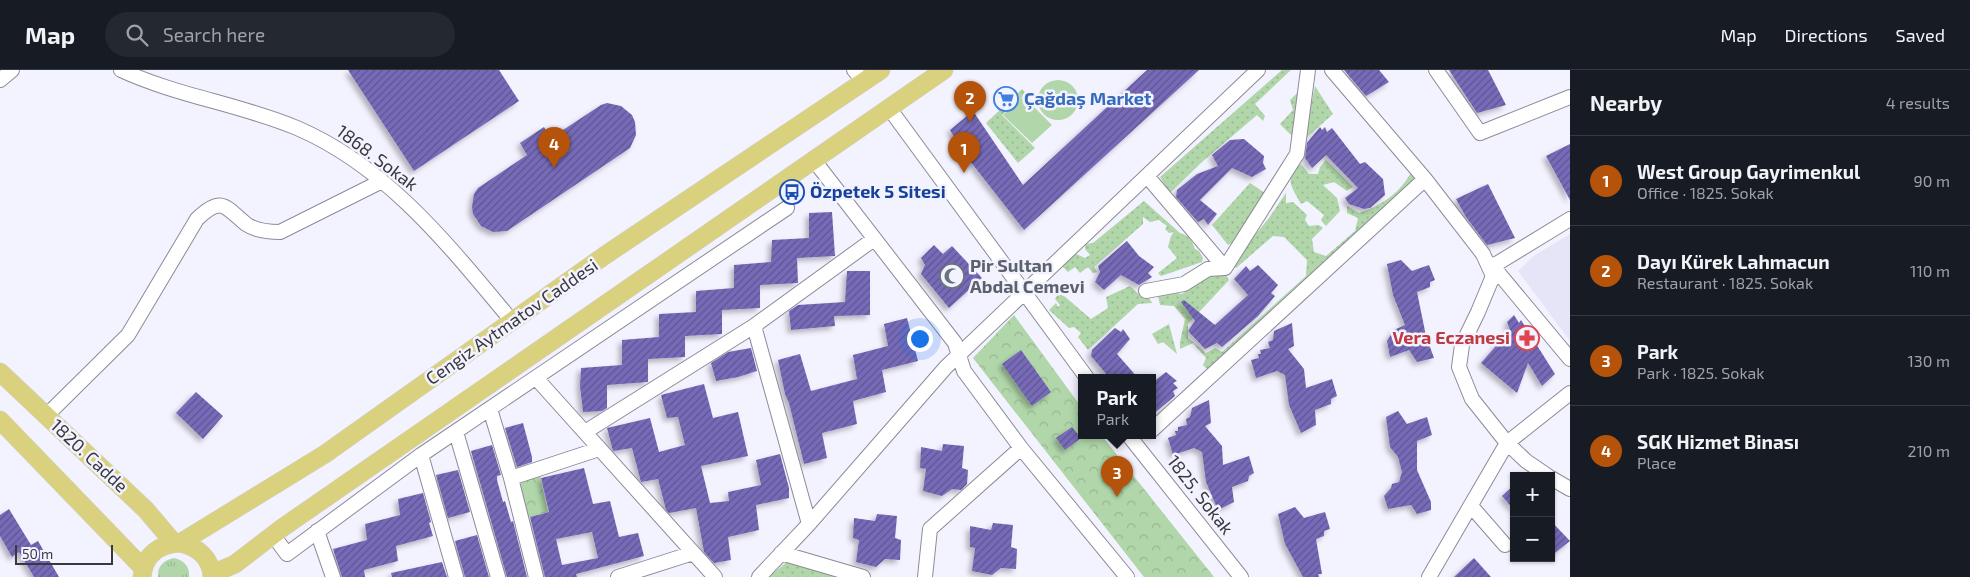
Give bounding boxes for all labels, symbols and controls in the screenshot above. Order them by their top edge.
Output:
search box [105,12,455,57]
text: Map [25,20,75,49]
icon: search [123,21,151,49]
text: Search here [163,23,265,46]
text: Map [1720,24,1757,46]
text: Directions [1785,24,1868,46]
text: Saved [1896,24,1945,46]
pin: 2 [954,81,986,122]
supermarket icon: Çağdaş Market [993,86,1019,112]
place label: Çağdaş Market [1024,87,1152,110]
text: Nearby [1590,90,1662,115]
text: 4 results [1886,93,1950,112]
street label: 1868. Sokak [333,120,423,195]
pin: 4 [538,127,570,168]
pin: 1 [948,132,980,173]
text: West Group Gayrimenkul [1637,160,1860,183]
text: 1 [1603,171,1609,190]
text: 90 m [1914,171,1950,190]
bus stop icon: Özpetek 5 Sitesi [779,179,805,205]
place label: Özpetek 5 Sitesi [810,180,946,202]
text: Office · 1825. Sokak [1637,183,1774,202]
text: Dayı Kürek Lahmacun [1637,250,1830,273]
street label: Cengiz Aytmatov Caddesi [421,253,602,389]
place label: Pir Sultan Abdal Cemevi [970,254,1085,297]
text: 2 [1601,261,1611,280]
text: 110 m [1910,261,1950,280]
mosque icon: Pir Sultan Abdal Cemevi [939,263,965,289]
text: Restaurant · 1825. Sokak [1637,273,1813,292]
pharmacy icon: Vera Eczanesi [1514,325,1540,351]
your location [907,326,933,352]
place label: Vera Eczanesi [1392,326,1510,348]
text: Park [1637,340,1678,363]
text: 3 [1601,351,1611,370]
text: 130 m [1908,351,1950,370]
text: Park · 1825. Sokak [1637,363,1765,382]
popup [1078,374,1156,439]
text: Park [1096,386,1138,409]
text: Park [1096,409,1129,428]
street label: 1820. Cadde [46,414,133,497]
text: SGK Hizmet Binası [1637,430,1799,453]
text: 4 [1601,441,1611,460]
text: 210 m [1907,441,1950,460]
street label: 1825. Sokak [1163,450,1239,538]
text: Place [1637,453,1676,472]
pin: 3 [1101,456,1133,497]
map controls [1510,472,1555,562]
button: + [1510,472,1555,517]
button: − [1510,517,1555,562]
scale bar [15,542,112,565]
text: 50 m [22,545,53,562]

